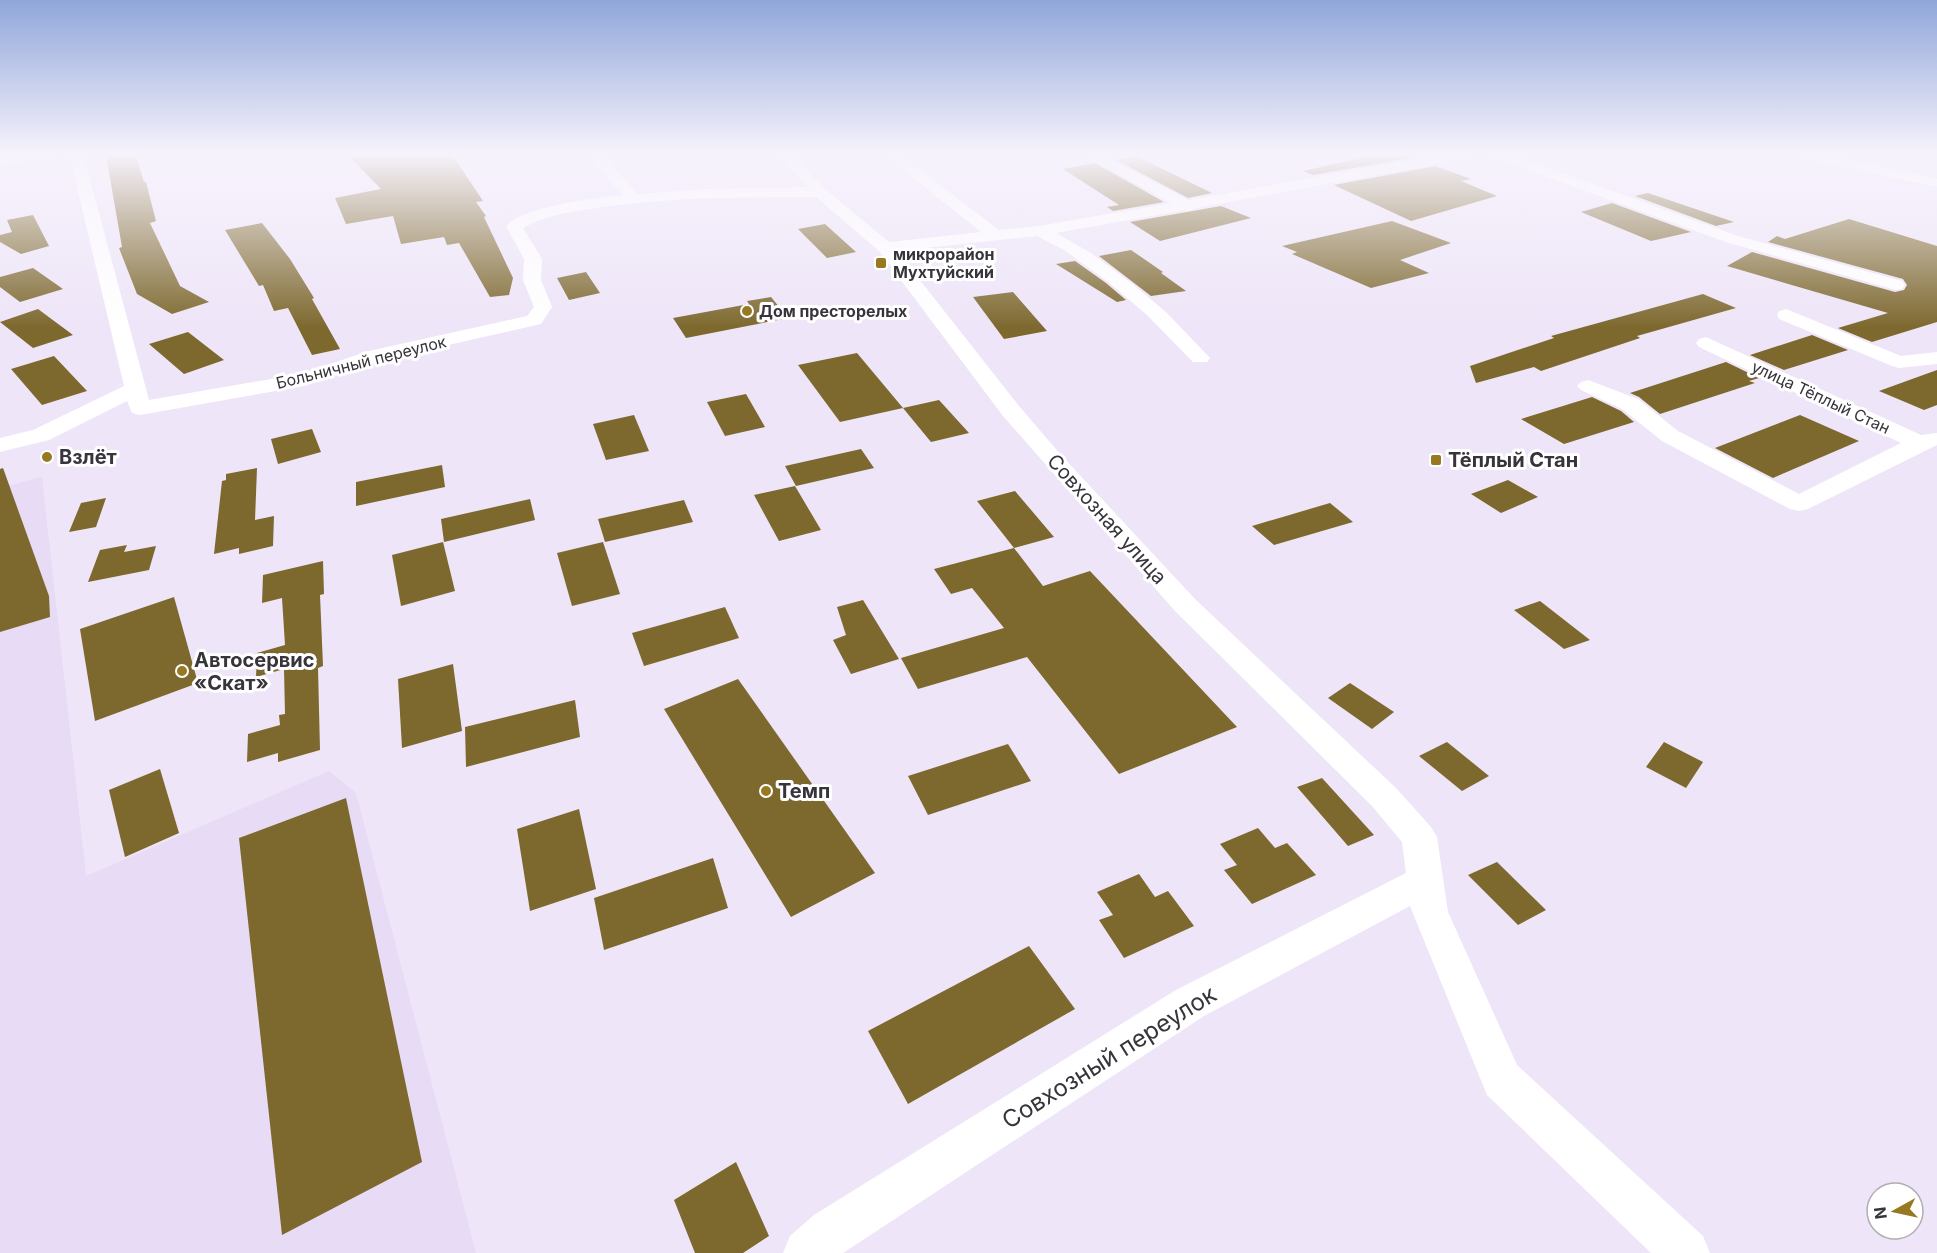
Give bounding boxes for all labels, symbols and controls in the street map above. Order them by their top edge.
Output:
place label: микрорайон Мухтуйский [893,244,994,282]
marker: микрорайон Мухтуйский [874,256,888,270]
place label: Дом престорелых [759,301,907,321]
marker: Дом престорелых [740,304,754,318]
street label: Больничный переулок [274,331,449,393]
street label: улица Тёплый Стан [1749,356,1893,438]
place label: Взлёт [59,445,117,469]
place label: Тёплый Стан [1448,448,1578,472]
street label: Совхозная улица [1042,449,1172,589]
marker: Взлёт [40,450,54,464]
marker: Тёплый Стан [1429,453,1443,467]
place label: Автосервис «Скат» [194,648,315,695]
marker: Автосервис «Скат» [175,664,189,678]
place label: Темп [778,779,830,803]
marker: Темп [759,784,773,798]
street label: Совхозный переулок [997,979,1221,1135]
north arrow [1865,1181,1925,1241]
text: N [1869,1206,1891,1221]

